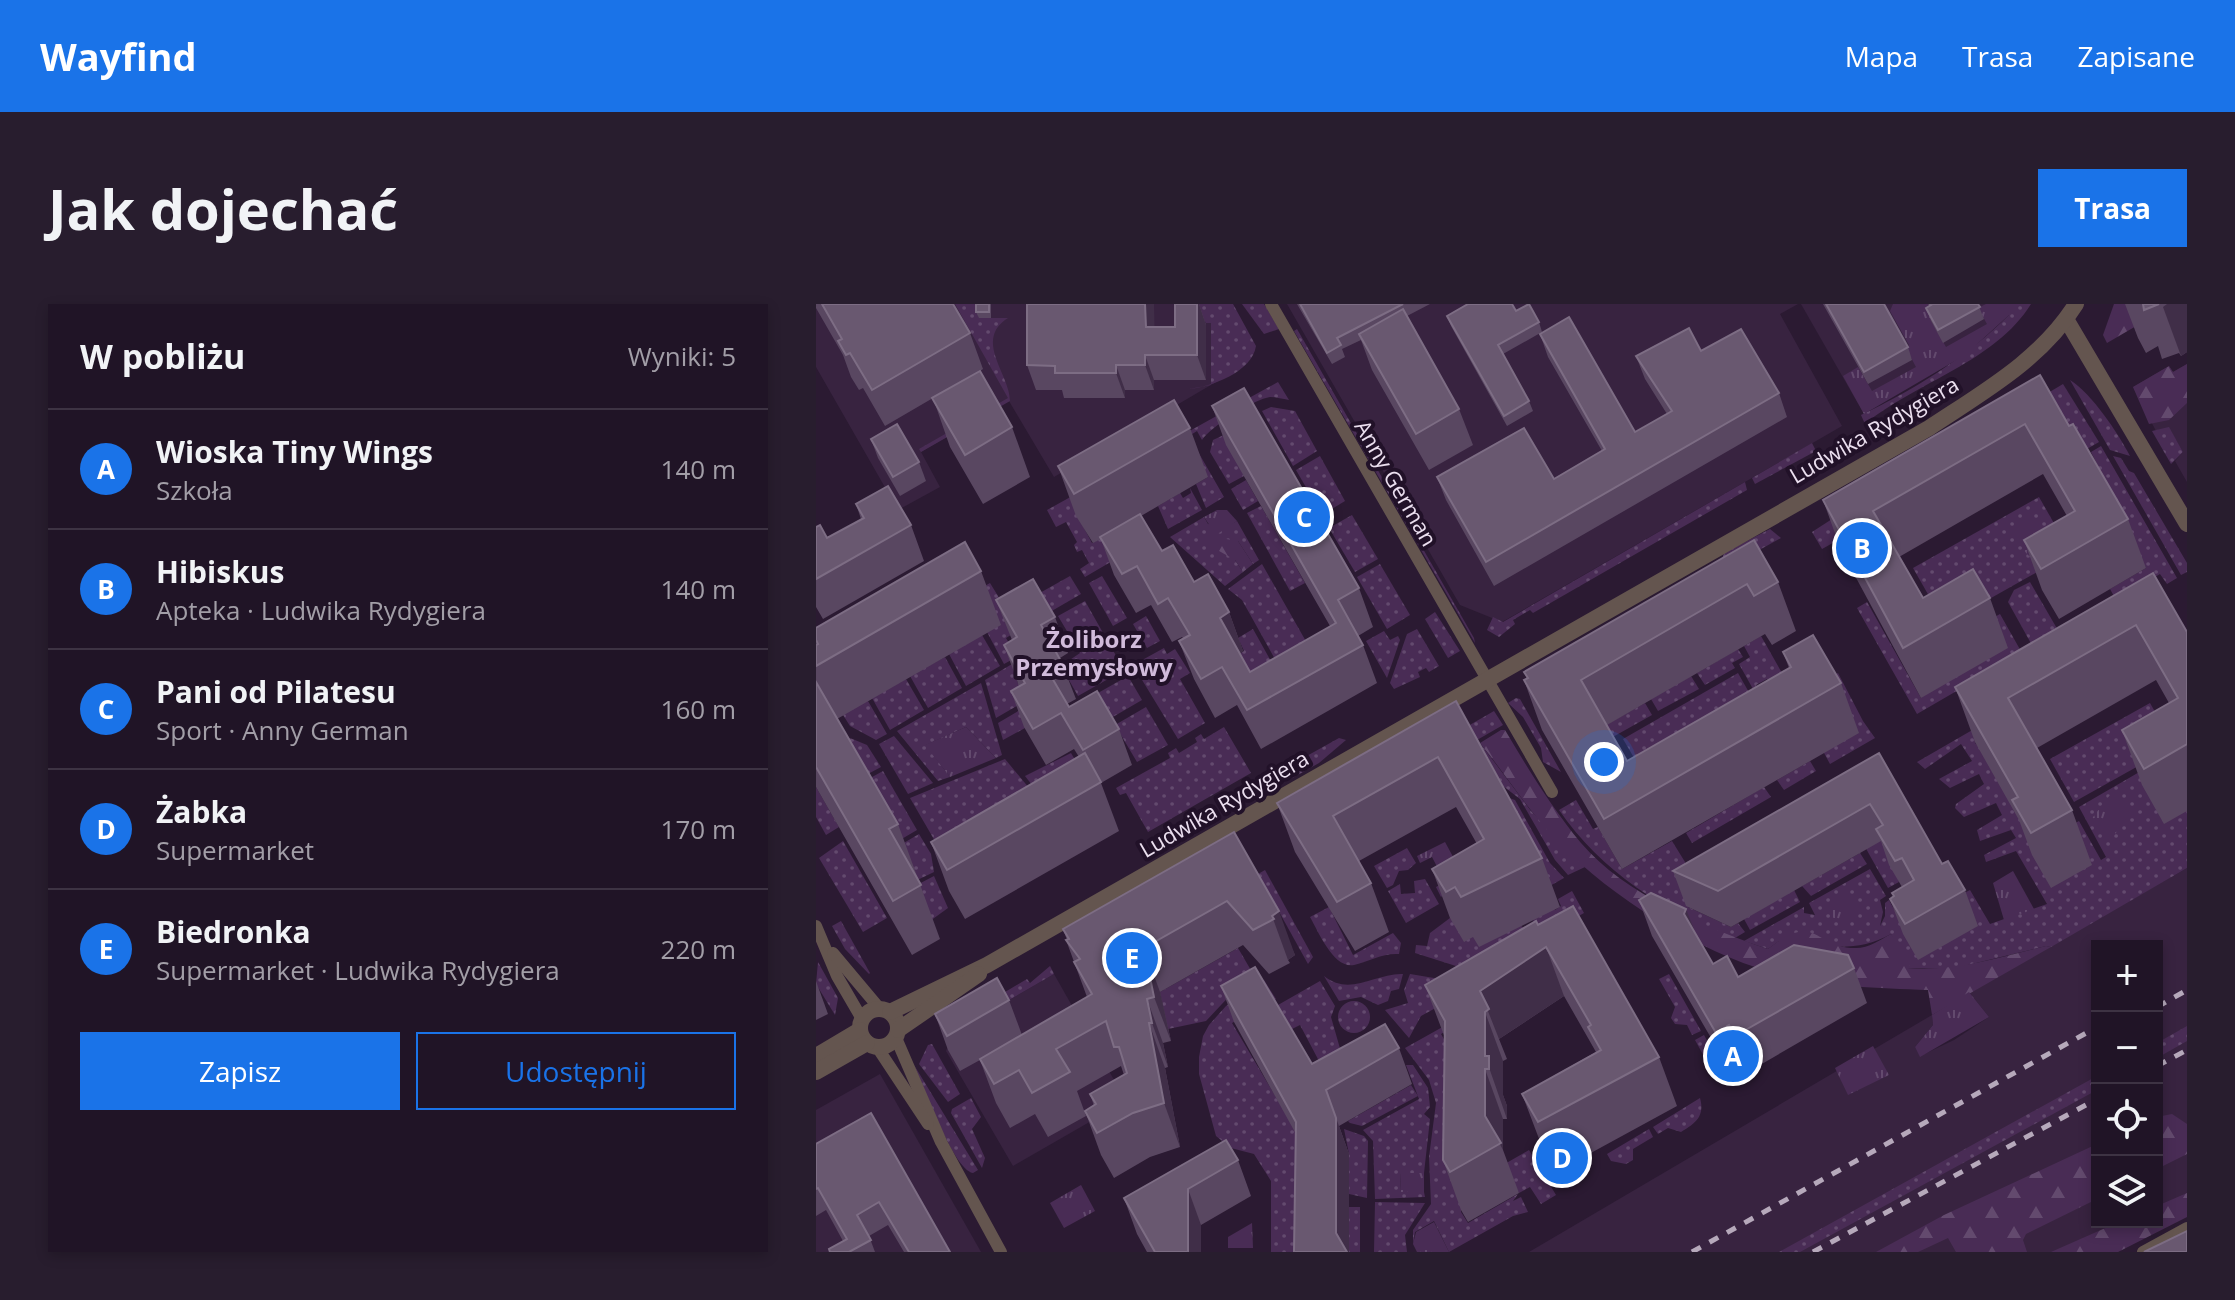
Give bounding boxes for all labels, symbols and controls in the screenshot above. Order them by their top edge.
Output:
text: Wayfind [40,30,197,82]
text: Mapa [1845,37,1918,75]
text: Trasa [1962,37,2033,75]
text: Zapisane [2077,37,2195,75]
button: Trasa [2038,169,2187,247]
text: Jak dojechać [48,170,398,246]
text: W pobliżu [80,333,245,379]
text: Wyniki: 5 [628,338,736,374]
street label: Ludwika Rydygiera [1783,368,1964,490]
street label: Anny German [1349,414,1445,551]
text: Wioska Tiny Wings [156,431,433,472]
text: A [97,451,115,487]
text: 140 m [661,451,736,487]
text: Szkoła [156,472,233,508]
pin: C [1278,487,1330,547]
pin: B [1836,518,1888,578]
text: Hibiskus [156,551,284,592]
text: B [97,571,115,607]
text: 140 m [661,571,736,607]
text: Apteka · Ludwika Rydygiera [156,592,486,628]
district label: Żoliborz Przemysłowy [1015,622,1173,683]
text: Pani od Pilatesu [156,671,396,712]
text: C [98,691,114,727]
text: 160 m [661,691,736,727]
text: Sport · Anny German [156,712,409,748]
street label: Ludwika Rydygiera [1133,742,1314,864]
your location [1584,742,1624,782]
text: Żabka [156,791,247,832]
text: D [96,811,116,847]
text: 170 m [661,811,736,847]
text: Supermarket [156,832,314,868]
text: Biedronka [156,911,311,952]
pin: E [1106,928,1158,988]
text: E [99,931,113,967]
text: 220 m [661,931,736,967]
map controls [2091,940,2163,1228]
button: + [2091,940,2163,1012]
text: Supermarket · Ludwika Rydygiera [156,952,560,988]
button: − [2091,1012,2163,1084]
pin: A [1707,1026,1759,1086]
button: Zapisz [80,1032,400,1110]
button: Udostępnij [416,1032,736,1110]
button: locate [2091,1084,2163,1156]
pin: D [1536,1128,1588,1188]
button: layers [2091,1156,2163,1228]

